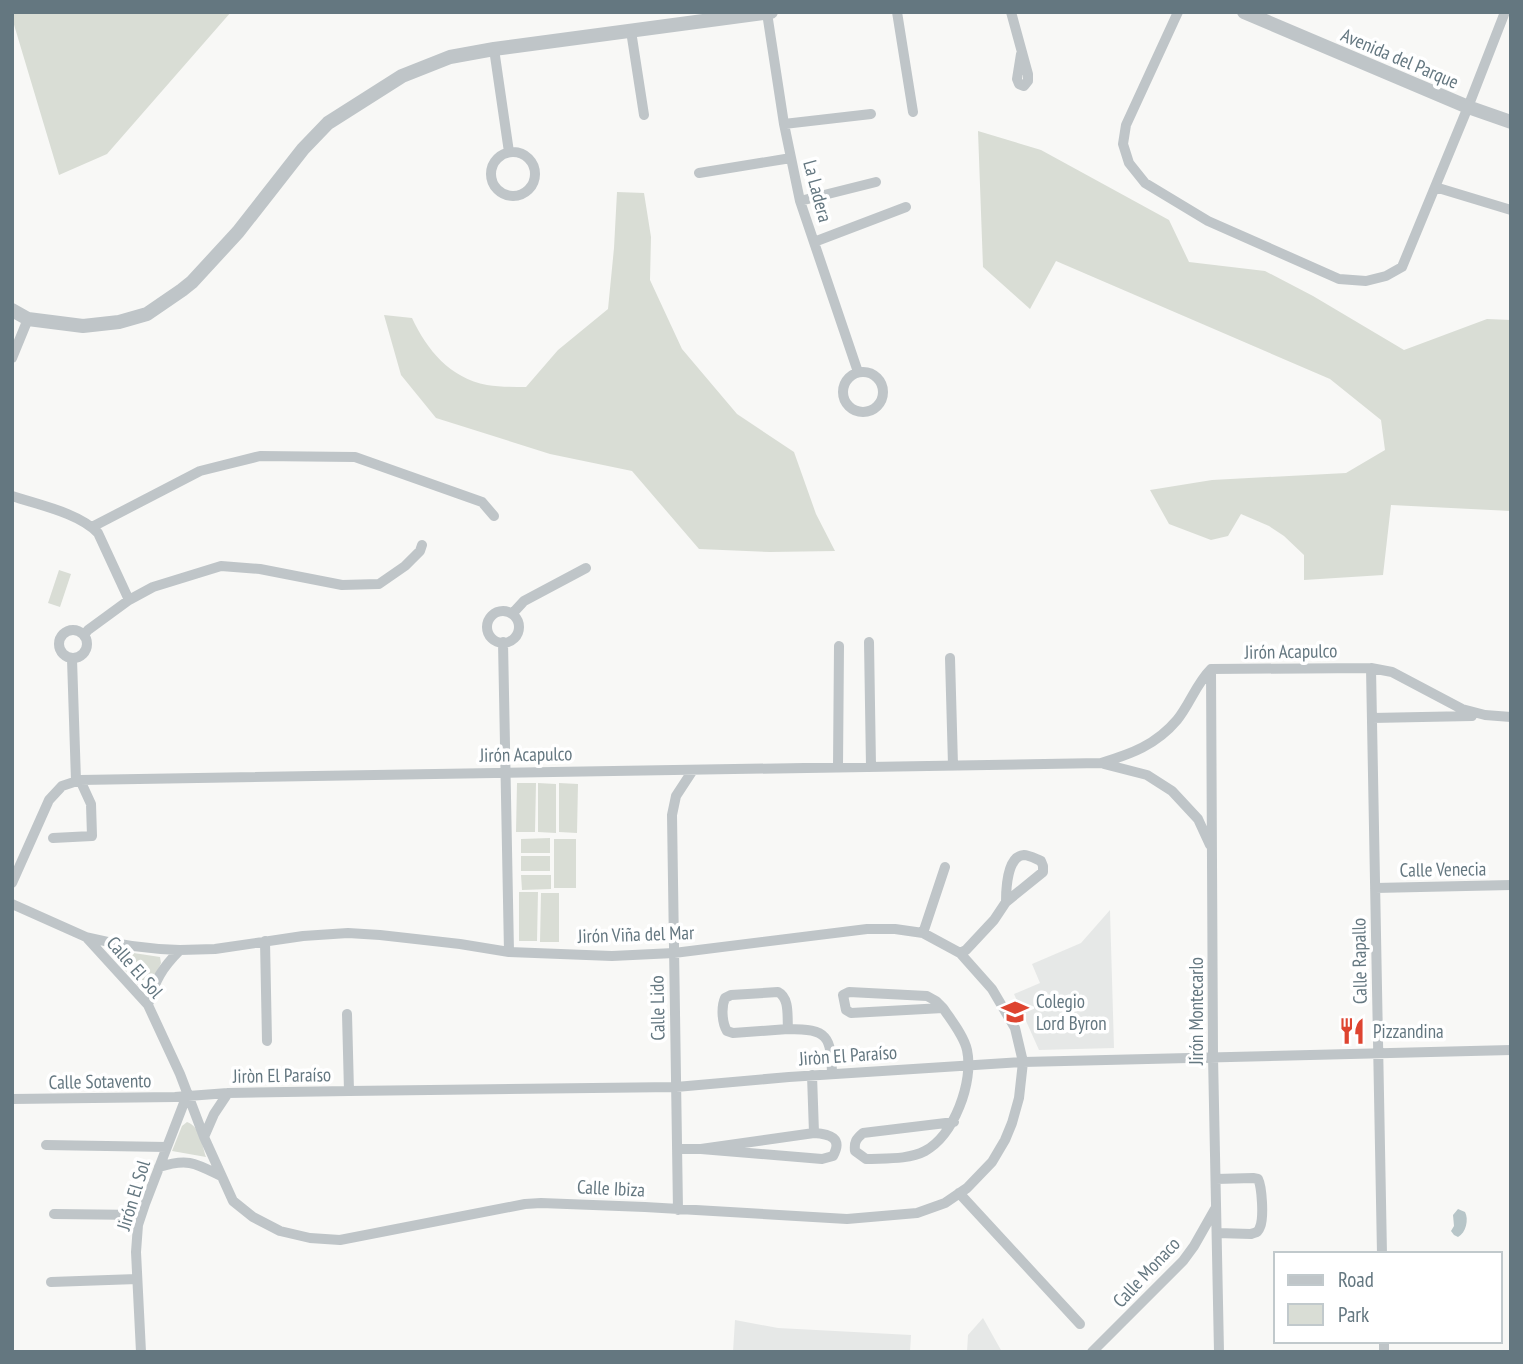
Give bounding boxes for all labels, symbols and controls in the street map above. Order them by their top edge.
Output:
street label: Avenida del Parque [1337,22,1463,94]
street label: La Ladera [798,157,838,225]
street label: Jirón Acapulco [1243,638,1338,664]
street label: Jirón Acapulco [478,741,573,767]
street label: Calle Venecia [1400,856,1486,882]
street label: Calle Rapallo [1346,918,1372,1004]
street label: Jirón Viña del Mar [576,920,695,948]
street label: Calle El Sol [102,931,169,1003]
street label: Jirón Montecarlo [1184,957,1208,1066]
street label: Calle Lido [644,975,670,1041]
place label: Colegio Lord Byron [1036,989,1107,1035]
school or university icon: Colegio Lord Byron [1000,997,1030,1027]
restaurant icon: Pizzandina [1337,1016,1367,1046]
place label: Pizzandina [1373,1019,1444,1043]
street label: Jiròn El Paraíso [797,1040,898,1070]
street label: Jiròn El Paraíso [232,1062,331,1088]
street label: Calle Sotavento [48,1068,152,1094]
street label: Jirón El Sol [111,1157,155,1234]
street label: Calle Ibiza [576,1174,646,1202]
street label: Calle Monaco [1107,1232,1185,1312]
legend [1274,1252,1502,1343]
text: Road [1338,1266,1374,1293]
text: Park [1338,1301,1369,1328]

